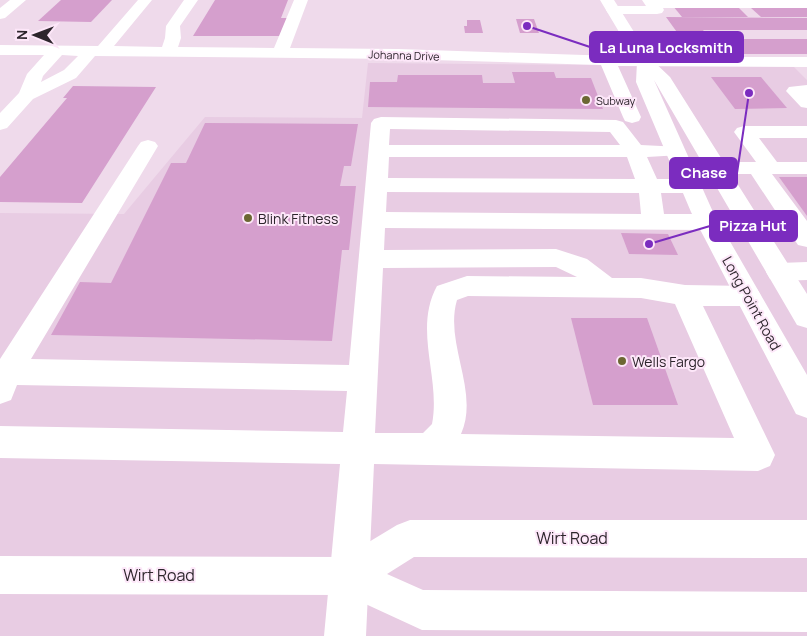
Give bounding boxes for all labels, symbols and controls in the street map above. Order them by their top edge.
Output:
north arrow [10,10,60,60]
text: N [12,30,31,40]
callout: La Luna Locksmith [590,32,743,62]
text: La Luna Locksmith [599,37,733,58]
street label: Johanna Drive [368,46,440,64]
place label: Subway [596,93,636,108]
marker: Subway [580,94,592,106]
callout: Chase [670,158,737,188]
text: Chase [681,162,727,183]
place label: Blink Fitness [258,209,338,228]
callout: Pizza Hut [710,211,797,241]
marker: Blink Fitness [242,212,254,224]
text: Pizza Hut [719,215,787,236]
street label: Long Point Road [718,253,786,353]
place label: Wells Fargo [632,352,705,371]
marker: Wells Fargo [616,355,628,367]
street label: Wirt Road [536,527,608,549]
street label: Wirt Road [123,564,195,586]

